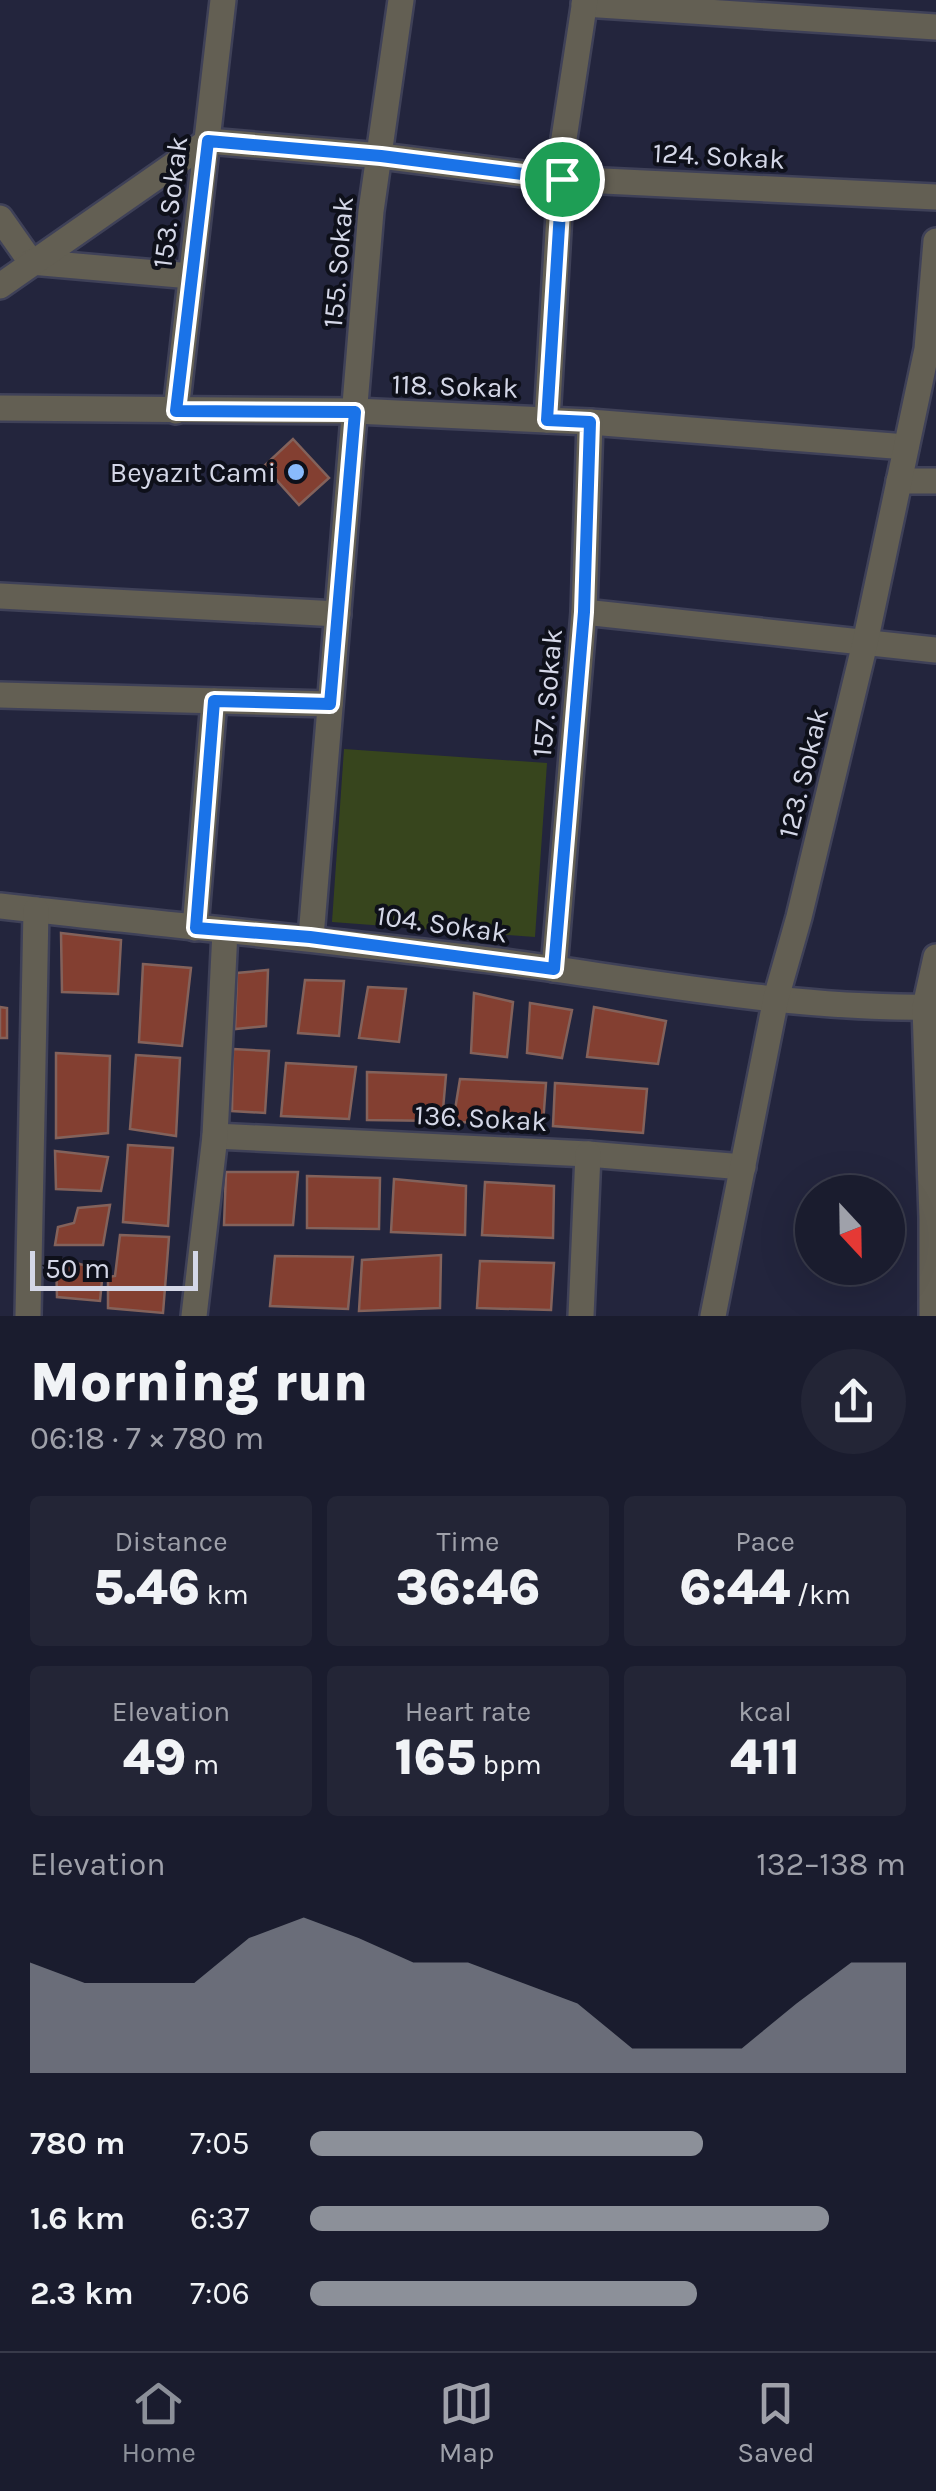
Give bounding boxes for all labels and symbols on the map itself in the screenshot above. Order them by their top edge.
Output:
street label: 153. Sokak [146,134,194,270]
street label: 124. Sokak [652,136,786,176]
pin [520,137,605,222]
street label: 155. Sokak [316,195,360,329]
street label: 118. Sokak [391,367,519,405]
place label: Beyazıt Cami [110,456,276,489]
marker: Beyazıt Cami [285,461,307,483]
street label: 157. Sokak [525,627,569,759]
street label: 123. Sokak [771,705,835,841]
street label: 104. Sokak [374,898,510,950]
street label: 136. Sokak [414,1098,548,1138]
north arrow [795,1175,905,1285]
scale bar [30,1246,198,1290]

